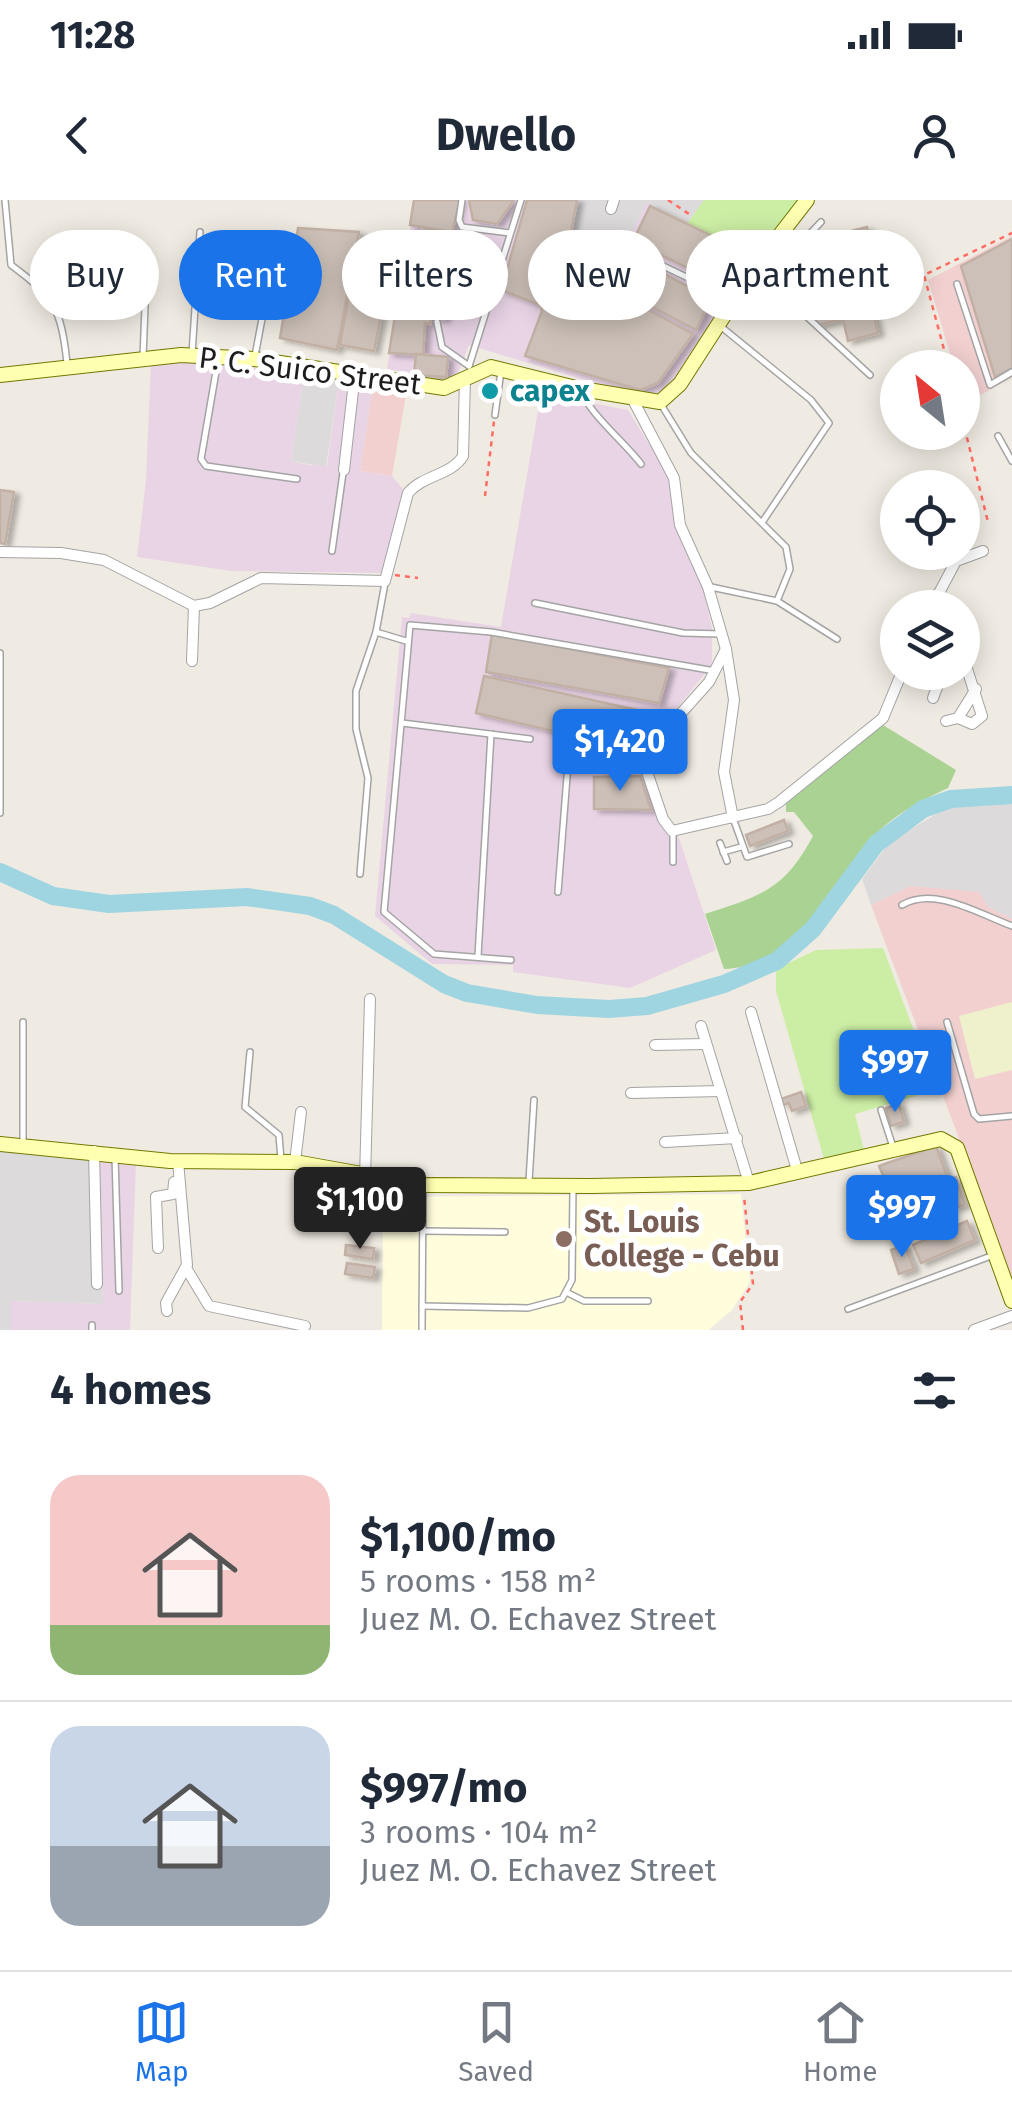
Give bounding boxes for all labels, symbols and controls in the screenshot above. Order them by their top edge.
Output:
text: 11:28 [50,12,135,58]
icon: back [50,108,105,163]
text: Dwello [436,108,576,162]
icon: person [907,108,962,163]
chip: Buy [30,230,159,320]
chip: Rent [179,230,322,320]
chip: Filters [342,230,508,320]
chip: New [528,230,666,320]
chip: Apartment [686,230,924,320]
street label: P. C. Suico Street [197,339,423,403]
north arrow [880,350,980,450]
map controls [880,350,980,690]
place label: capex [510,373,591,409]
marker: capex [479,380,501,402]
button: locate [880,470,980,570]
button: layers [880,590,980,690]
pin: $1,420 [539,709,701,794]
text: $1,420 [575,722,665,760]
pin: $997 [836,1030,954,1115]
text: $997 [861,1043,929,1081]
pin: $1,100 [279,1167,441,1252]
pin: $997 [843,1175,961,1260]
text: $1,100 [316,1180,404,1218]
text: $997 [868,1188,936,1226]
place label: St. Louis College - Cebu [584,1204,780,1274]
marker: St. Louis College - Cebu [553,1228,575,1250]
icon: filters [907,1363,962,1418]
text: 4 homes [50,1365,211,1415]
text: $1,100/mo [360,1512,556,1562]
icon: home [130,1515,250,1635]
text: 5 rooms · 158 m² [360,1562,596,1600]
text: Juez M. O. Echavez Street [360,1600,716,1638]
text: $997/mo [360,1763,528,1813]
icon: home [130,1766,250,1886]
text: 3 rooms · 104 m² [360,1813,598,1851]
text: Juez M. O. Echavez Street [360,1851,716,1889]
tab: Map [134,1995,189,2088]
tab: Saved [458,1995,534,2088]
tab: Home [803,1995,878,2088]

